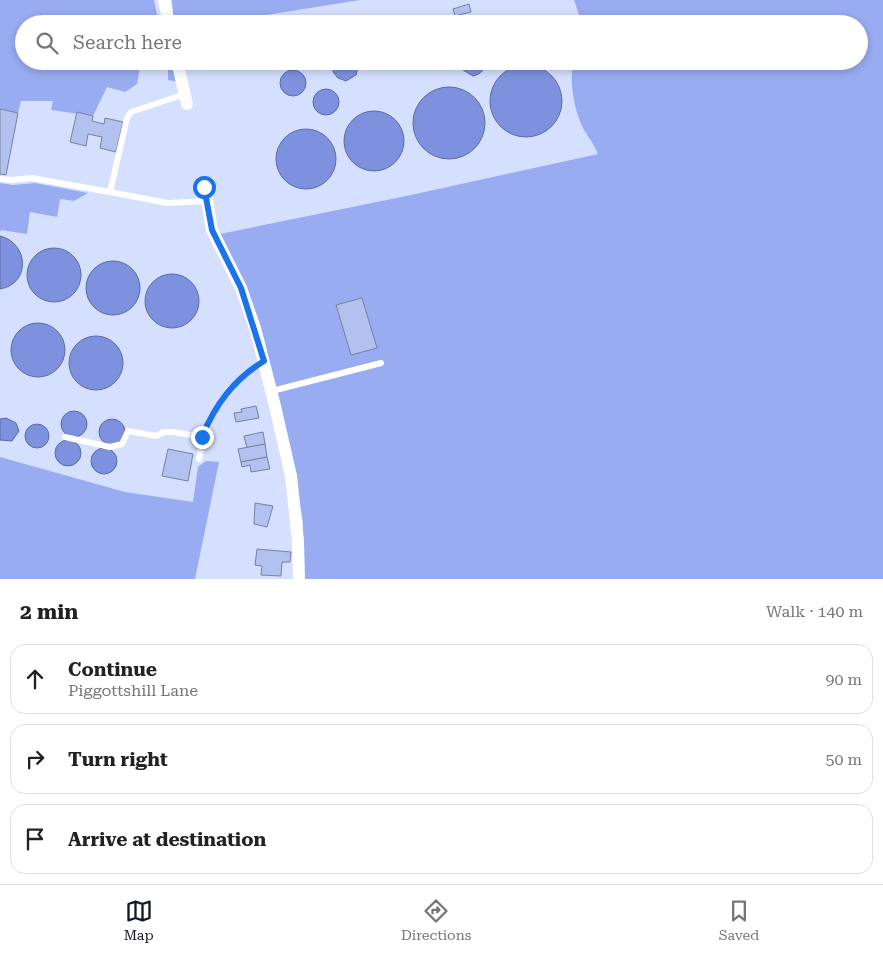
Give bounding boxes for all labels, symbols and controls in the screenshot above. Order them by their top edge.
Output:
search box [15,15,868,70]
icon: search [33,29,61,57]
text: Search here [73,31,182,54]
route start [193,176,216,199]
route end [191,426,214,449]
text: 2 min [20,600,78,624]
text: Walk · 140 m [766,602,863,621]
text: Continue [68,658,157,681]
icon: ahead [21,665,49,693]
text: 90 m [825,670,862,689]
text: Piggottshill Lane [68,681,198,700]
icon: right [21,745,49,773]
text: Turn right [68,748,168,771]
text: 50 m [825,750,862,769]
icon: arrive [21,825,49,853]
text: Arrive at destination [68,828,266,851]
tab: Map [124,897,154,943]
tab: Directions [401,897,471,943]
tab: Saved [719,897,759,943]

